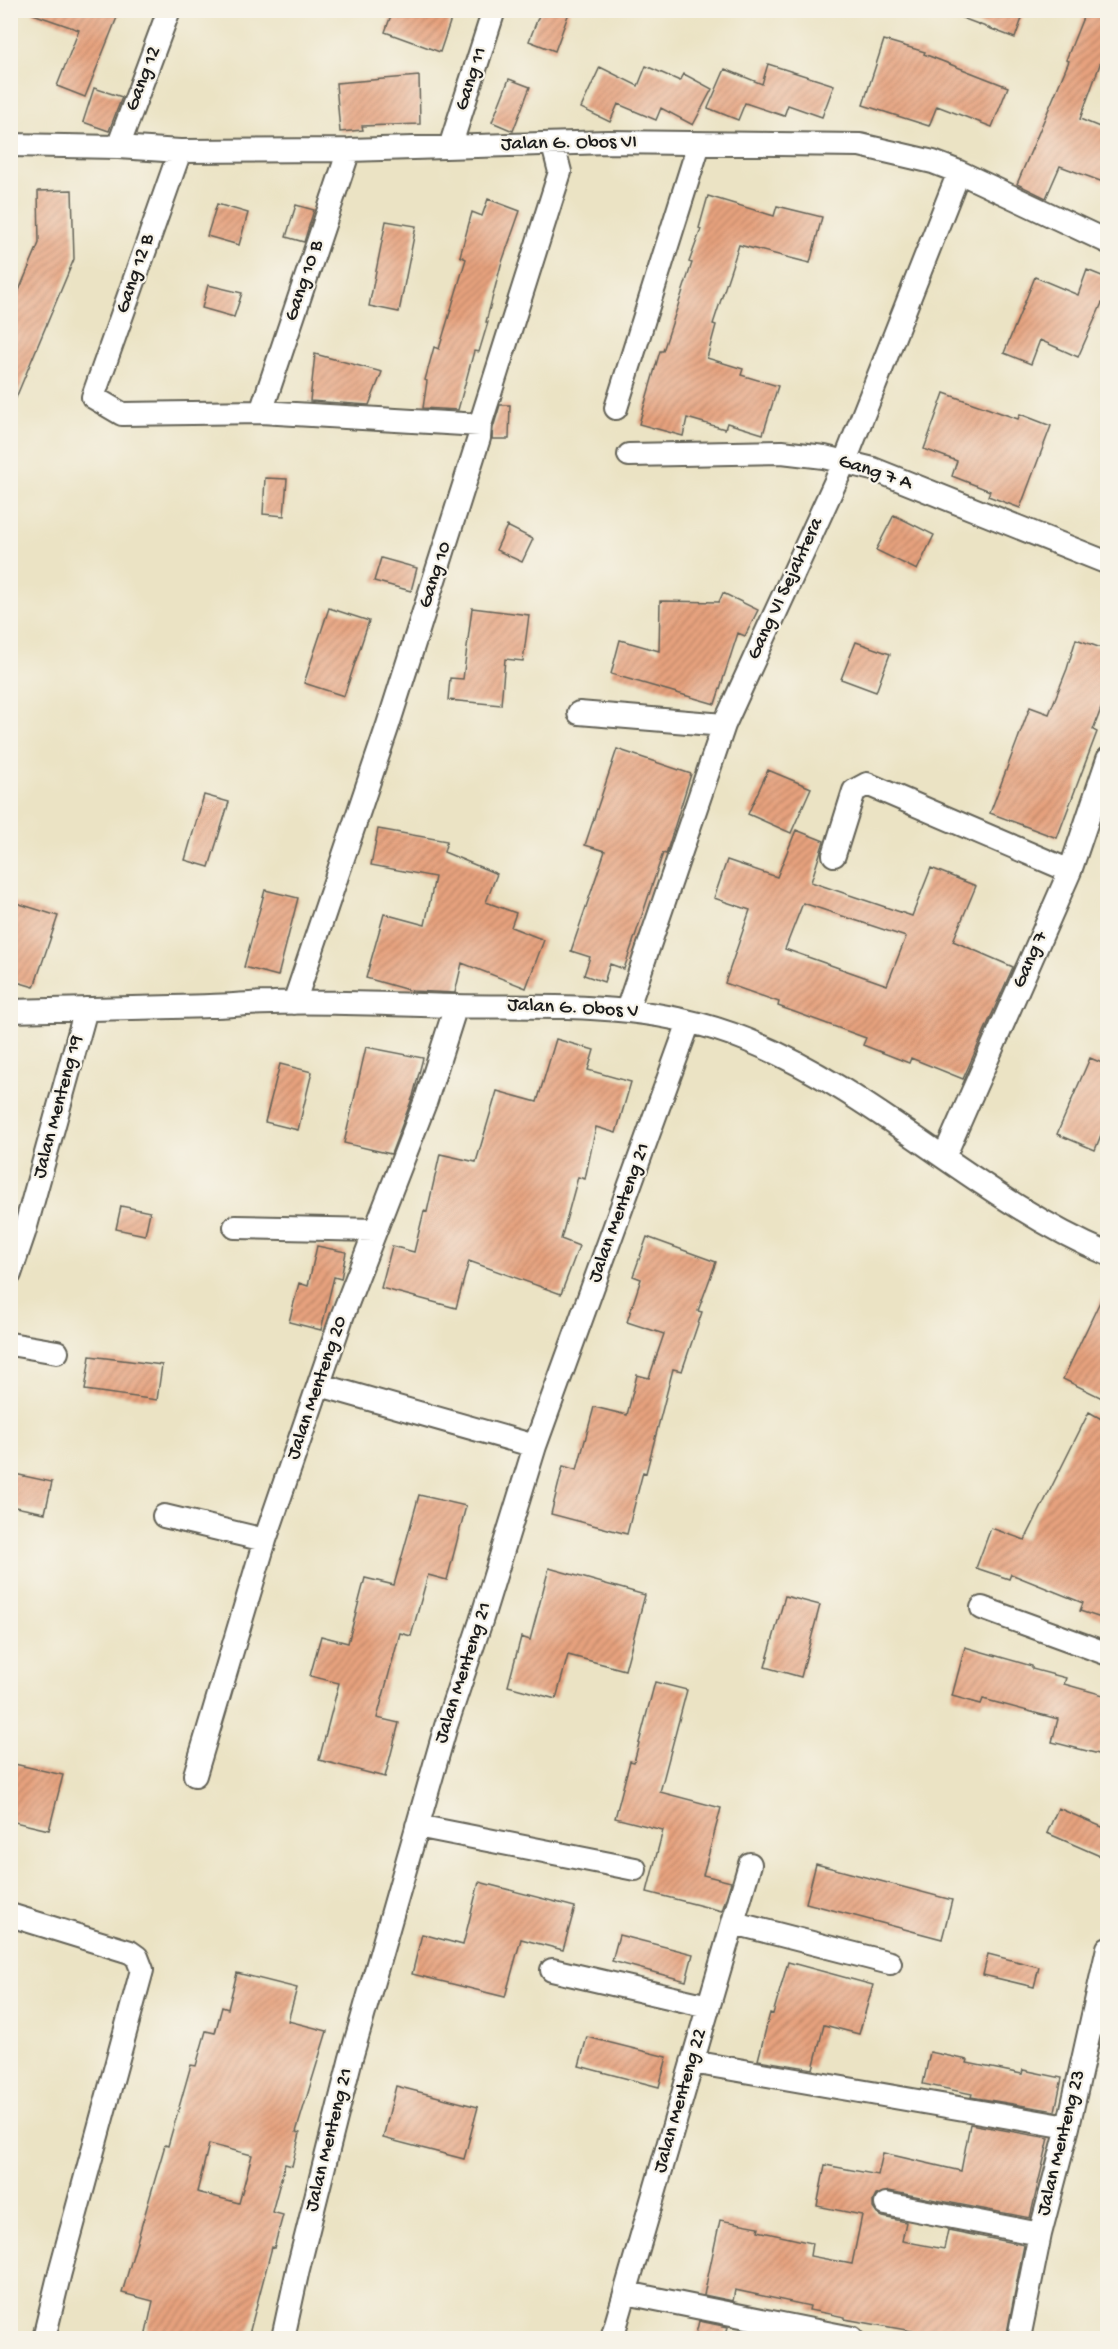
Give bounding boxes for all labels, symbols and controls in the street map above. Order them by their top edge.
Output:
street label: Gang 12 [121,43,167,114]
street label: Gang 11 [451,44,493,114]
street label: Jalan G. Obos VI [501,131,637,157]
street label: Gang 12 B [112,231,161,317]
street label: Gang 10 B [280,237,330,324]
street label: Gang 7 A [835,450,916,496]
street label: Gang VI Sejahtera [743,514,829,664]
street label: Gang 10 [414,539,458,611]
street label: Gang 7 [1008,927,1054,992]
street label: Jalan G. Obos V [507,994,639,1024]
street label: Jalan Menteng 19 [29,1033,89,1181]
street label: Jalan Menteng 21 [584,1140,656,1286]
street label: Jalan Menteng 20 [283,1313,353,1463]
street label: Jalan Menteng 21 [430,1599,498,1747]
street label: Jalan Menteng 22 [649,2026,713,2176]
street label: Jalan Menteng 21 [301,2066,359,2214]
street label: Jalan Menteng 23 [1033,2068,1091,2218]

